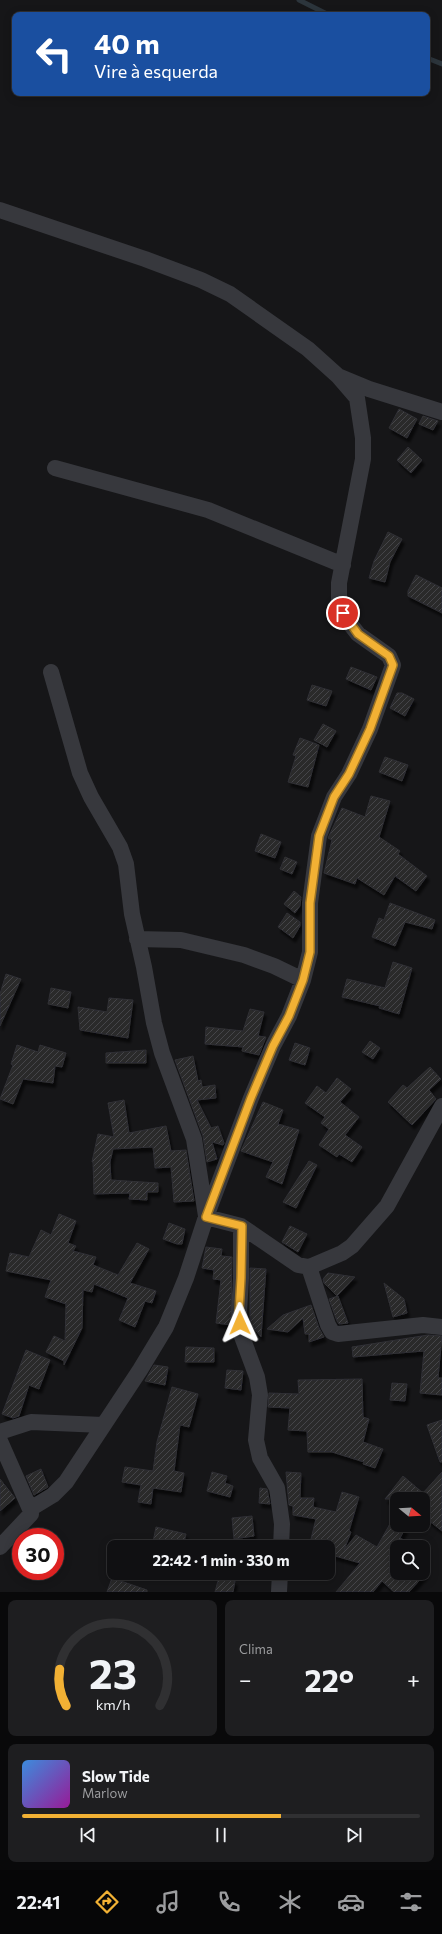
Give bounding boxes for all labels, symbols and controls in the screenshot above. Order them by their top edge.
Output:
text: 40 m [94,26,160,60]
icon: left [28,28,80,80]
text: Vire à esquerda [94,60,218,82]
pin [326,596,360,630]
icon: arrive [332,602,354,624]
position arrow [219,1302,261,1344]
north arrow [390,1492,430,1532]
map controls [390,1492,430,1580]
speed limit sign: 30 [12,1528,64,1580]
button: search [390,1540,430,1580]
text: 22:42 · 1 min · 330 m [153,1551,289,1569]
text: Clima [239,1641,273,1657]
text: 23 [89,1647,136,1698]
text: 22° [305,1661,354,1698]
text: − [239,1666,252,1693]
text: + [407,1666,420,1693]
text: km/h [95,1695,130,1713]
text: Slow Tide [82,1767,150,1785]
text: Marlow [82,1785,128,1801]
icon: previous [77,1824,99,1846]
icon: pause [210,1824,232,1846]
icon: next [343,1824,365,1846]
icon: directions [93,1888,121,1916]
icon: music [154,1888,182,1916]
icon: phone [215,1888,243,1916]
icon: climate [276,1888,304,1916]
icon: car [337,1888,365,1916]
icon: filters [397,1888,425,1916]
text: 22:41 [16,1891,60,1913]

